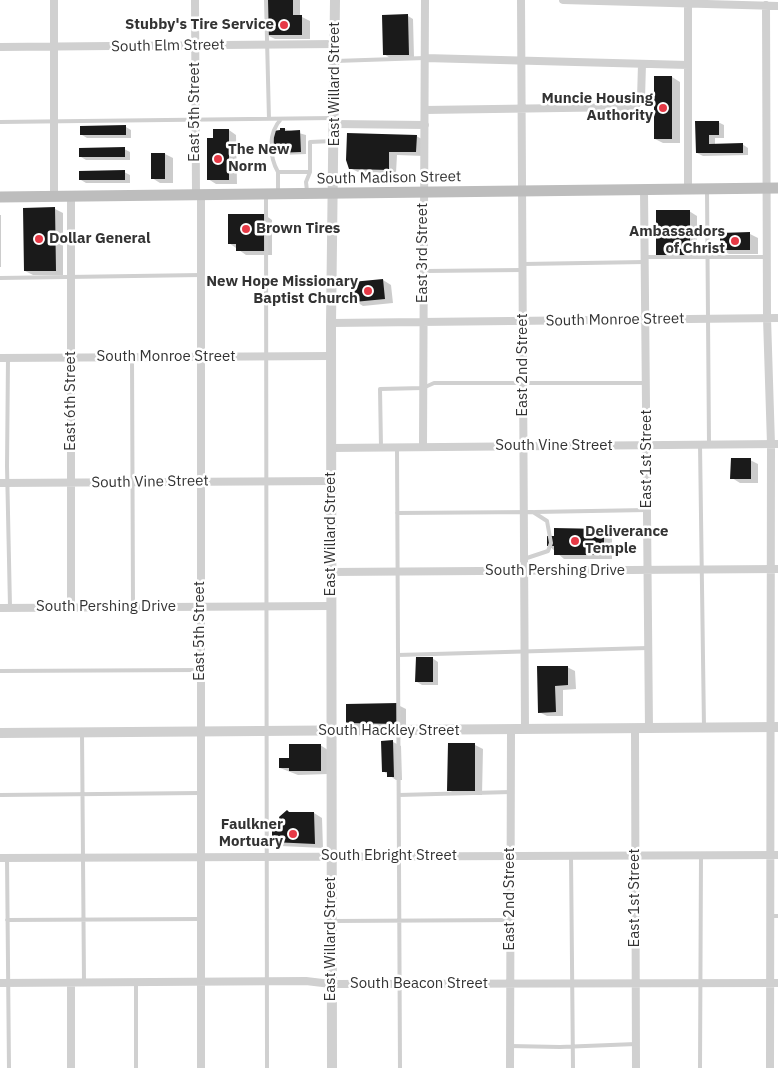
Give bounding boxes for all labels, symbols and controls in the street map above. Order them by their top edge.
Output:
place label: Stubby's Tire Service [125,16,274,34]
marker: Stubby's Tire Service [278,19,290,31]
street label: East Willard Street [326,22,344,146]
street label: South Elm Street [111,36,225,56]
street label: East 5th Street [186,62,204,162]
place label: Muncie Housing Authority [541,90,653,125]
marker: Muncie Housing Authority [657,102,669,114]
place label: The New Norm [228,141,289,176]
marker: The New Norm [212,153,224,165]
street label: South Madison Street [317,168,461,188]
street label: East 3rd Street [414,203,432,303]
place label: Brown Tires [256,220,340,238]
marker: Brown Tires [240,223,252,235]
place label: Ambassadors of Christ [629,223,725,258]
place label: Dollar General [49,230,151,248]
marker: Dollar General [33,233,45,245]
marker: Ambassadors of Christ [729,235,741,247]
place label: New Hope Missionary Baptist Church [206,273,358,308]
marker: New Hope Missionary Baptist Church [362,285,374,297]
street label: South Monroe Street [545,310,685,330]
street label: East 2nd Street [514,313,532,417]
street label: South Monroe Street [97,348,235,366]
street label: East 6th Street [62,351,80,451]
street label: East 1st Street [638,410,656,508]
street label: South Vine Street [495,437,613,455]
street label: South Vine Street [91,472,209,492]
street label: East Willard Street [322,472,340,596]
place label: Deliverance Temple [585,523,669,558]
marker: Deliverance Temple [569,535,581,547]
street label: South Pershing Drive [485,562,625,580]
street label: East 5th Street [191,581,209,681]
street label: South Pershing Drive [36,598,176,616]
street label: South Hackley Street [318,722,460,740]
place label: Faulkner Mortuary [219,816,283,851]
marker: Faulkner Mortuary [287,828,299,840]
street label: South Ebright Street [321,847,457,865]
street label: East 2nd Street [501,847,519,951]
street label: East 1st Street [626,849,644,947]
street label: East Willard Street [322,877,340,1001]
street label: South Beacon Street [350,975,488,993]

